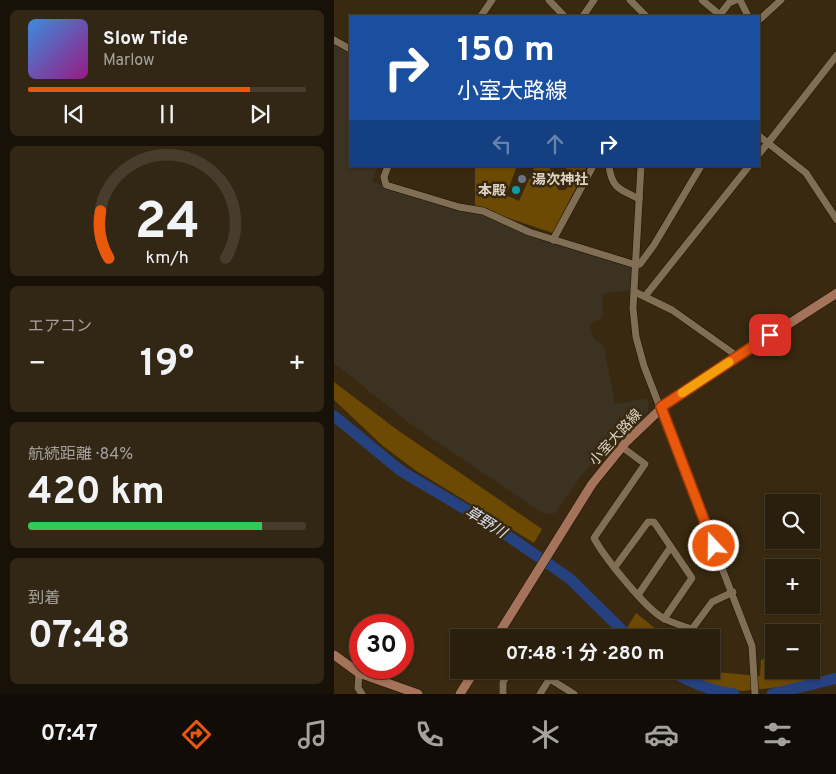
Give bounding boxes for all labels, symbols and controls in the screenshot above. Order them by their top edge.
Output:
text: Slow Tide [103,27,188,51]
text: 150 m [457,29,555,73]
icon: right [374,35,439,100]
text: Marlow [103,51,155,71]
text: 小室大路線 [457,79,567,106]
icon: previous [60,100,88,128]
icon: pause [153,100,181,128]
icon: next [246,100,274,128]
icon: left [488,130,516,158]
icon: ahead [541,130,569,158]
icon: right [594,130,622,158]
place label: 湯次神社 [532,171,588,189]
marker: 湯次神社 [516,173,528,185]
place label: 本殿 [478,183,506,200]
marker: 本殿 [510,184,522,196]
text: 24 [134,191,200,257]
text: km/h [145,247,189,270]
pin [749,314,791,356]
text: エアコン [28,317,92,337]
icon: arrive [756,321,784,349]
text: 19° [140,341,194,390]
text: − [28,347,46,383]
text: + [288,347,306,383]
street label: 小室大路線 [586,406,646,470]
text: 航続距離 · 84% [28,445,133,465]
text: 420 km [28,469,165,518]
map controls [765,494,820,679]
button: search [765,494,820,549]
water label: 草野川 [461,503,511,544]
position arrow [687,519,739,571]
button: + [765,559,820,614]
text: 到着 [28,589,60,609]
text: 07:48 [28,613,130,662]
speed limit sign: 30 [349,614,414,679]
button: − [765,624,820,679]
text: 07:48 · 1 分 · 280 m [506,642,664,666]
icon: directions [179,717,214,752]
icon: music [295,717,330,752]
icon: phone [412,717,447,752]
icon: climate [528,717,563,752]
icon: car [644,717,679,752]
icon: filters [760,717,795,752]
text: 07:47 [41,721,98,748]

